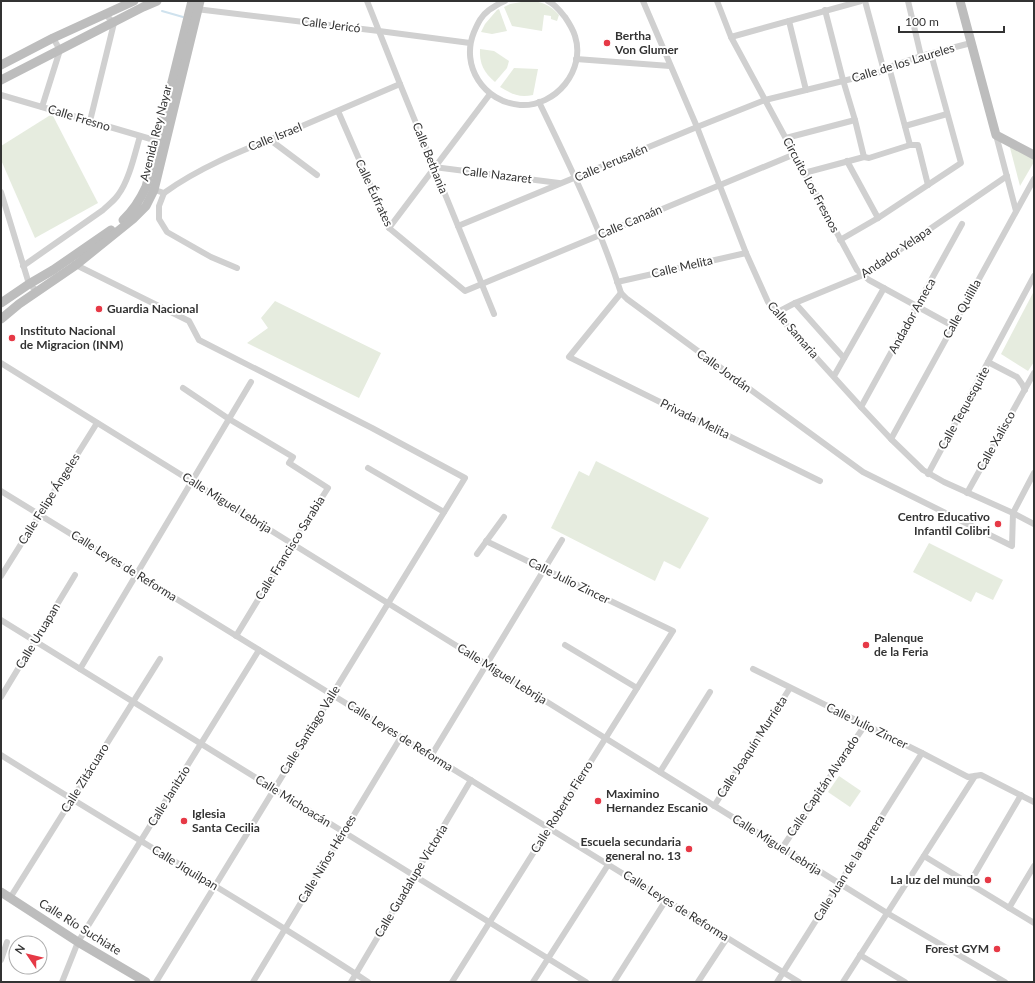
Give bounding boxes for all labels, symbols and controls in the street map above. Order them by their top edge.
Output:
scale bar [899,8,1004,34]
street label: Calle Jericó [301,13,362,36]
text: 100 m [905,14,939,29]
place label: Bertha Von Glumer [614,28,679,57]
marker: Bertha Von Glumer [602,38,612,48]
street label: Calle de los Laureles [850,40,956,85]
street label: Avenida Rey Nayar [136,83,175,183]
street label: Calle Fresno [46,101,112,134]
street label: Calle Israel [246,119,304,154]
street label: Calle Bethania [409,120,452,196]
street label: Circuito Los Fresnos [780,134,843,235]
street label: Calle Jerusalén [572,140,650,185]
street label: Calle Éufrates [352,157,397,229]
street label: Calle Nazaret [461,163,533,186]
street label: Calle Canaán [595,201,664,242]
street label: Andador Yelapa [858,223,934,281]
street label: Calle Melita [650,252,714,281]
street label: Andador Ameca [885,275,938,356]
street label: Calle Quililla [939,276,984,341]
street label: Calle Samaria [765,298,822,361]
place label: Guardia Nacional [107,301,198,316]
marker: Guardia Nacional [94,304,104,314]
place label: Instituto Nacional de Migracion (INM) [20,323,123,352]
marker: Instituto Nacional de Migracion (INM) [7,333,17,343]
street label: Calle Jordán [694,346,755,395]
street label: Calle Tequesquite [935,364,993,452]
street label: Privada Melita [658,395,732,442]
street label: Calle Xalisco [973,408,1018,473]
street label: Calle Felipe Ángeles [14,450,83,547]
street label: Calle Miguel Lebrija [180,469,275,536]
street label: Calle Francisco Sarabia [251,493,328,602]
place label: Centro Educativo Infantil Colibri [898,509,990,538]
marker: Centro Educativo Infantil Colibri [993,519,1003,529]
street label: Calle Leyes de Reforma [69,527,180,604]
street label: Calle Julio Zincer [526,554,613,607]
street label: Calle Uruapan [12,600,63,671]
place label: Palenque de la Feria [874,630,928,659]
street label: Calle Miguel Lebrija [455,640,550,707]
marker: Palenque de la Feria [861,640,871,650]
street label: Calle Santiago Valle [276,682,343,777]
street label: Calle Joaquín Murrieta [713,693,790,800]
street label: Calle Leyes de Reforma [345,697,456,774]
street label: Calle Julio Zincer [824,699,911,752]
street label: Calle Capitán Alvarado [783,732,862,839]
street label: Calle Zitácuaro [57,740,112,815]
street label: Calle Roberto Fierro [527,758,596,856]
street label: Calle Janitzio [144,763,193,829]
street label: Calle Michoacán [253,771,334,830]
place label: Maximino Hernandez Escanio [606,786,708,815]
marker: Maximino Hernandez Escanio [593,796,603,806]
place label: Iglesia Santa Cecilia [192,806,260,835]
street label: Calle Miguel Lebrija [730,811,825,878]
street label: Calle Niños Héroes [294,812,359,906]
street label: Calle Juan de la Barrera [810,812,887,924]
marker: Iglesia Santa Cecilia [179,816,189,826]
street label: Calle Guadalupe Victoria [371,821,450,940]
place label: Escuela secundaria general no. 13 [580,834,681,863]
street label: Calle Jiquilpan [149,842,221,893]
marker: Escuela secundaria general no. 13 [684,844,694,854]
street label: Calle Leyes de Reforma [621,867,732,944]
place label: La luz del mundo [890,872,980,887]
marker: La luz del mundo [983,875,993,885]
street label: Calle Río Suchiate [36,895,124,958]
north arrow [8,935,48,975]
place label: Forest GYM [925,941,989,956]
text: N [12,942,27,956]
marker: Forest GYM [992,944,1002,954]

